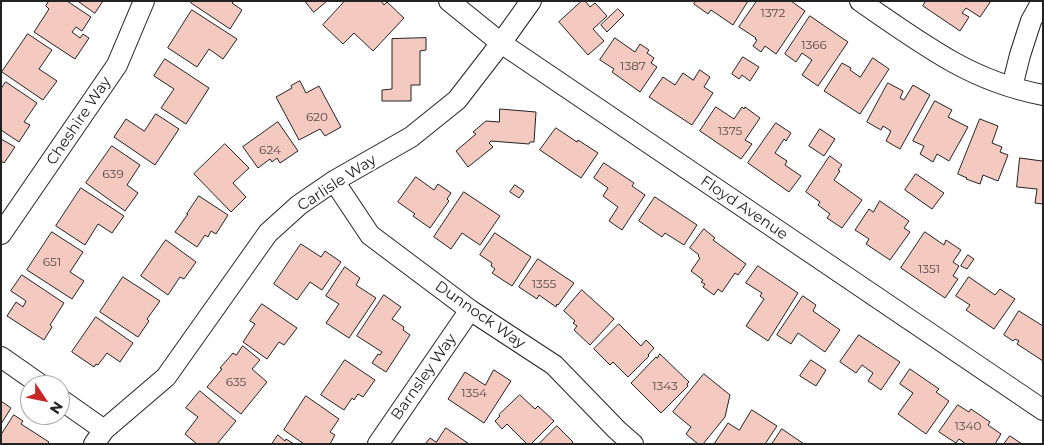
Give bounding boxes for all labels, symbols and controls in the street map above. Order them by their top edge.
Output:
house number: 1372 [761,6,785,20]
house number: 1366 [801,38,827,52]
house number: 1387 [620,59,646,73]
street label: Cheshire Way [43,73,115,169]
house number: 620 [306,110,328,124]
house number: 1375 [718,124,742,138]
house number: 624 [259,143,281,157]
street label: Carlisle Way [294,151,380,215]
house number: 639 [102,167,124,181]
street label: Floyd Avenue [697,172,791,244]
house number: 651 [43,255,61,269]
house number: 1351 [918,262,940,276]
street label: Dunnock Way [431,277,529,353]
house number: 1355 [532,277,556,291]
street label: Barnsley Way [388,330,460,424]
north arrow [20,375,70,425]
house number: 635 [226,375,246,389]
house number: 1343 [652,379,678,393]
house number: 1354 [461,386,487,400]
text: N [46,398,67,418]
house number: 1340 [955,419,981,433]

